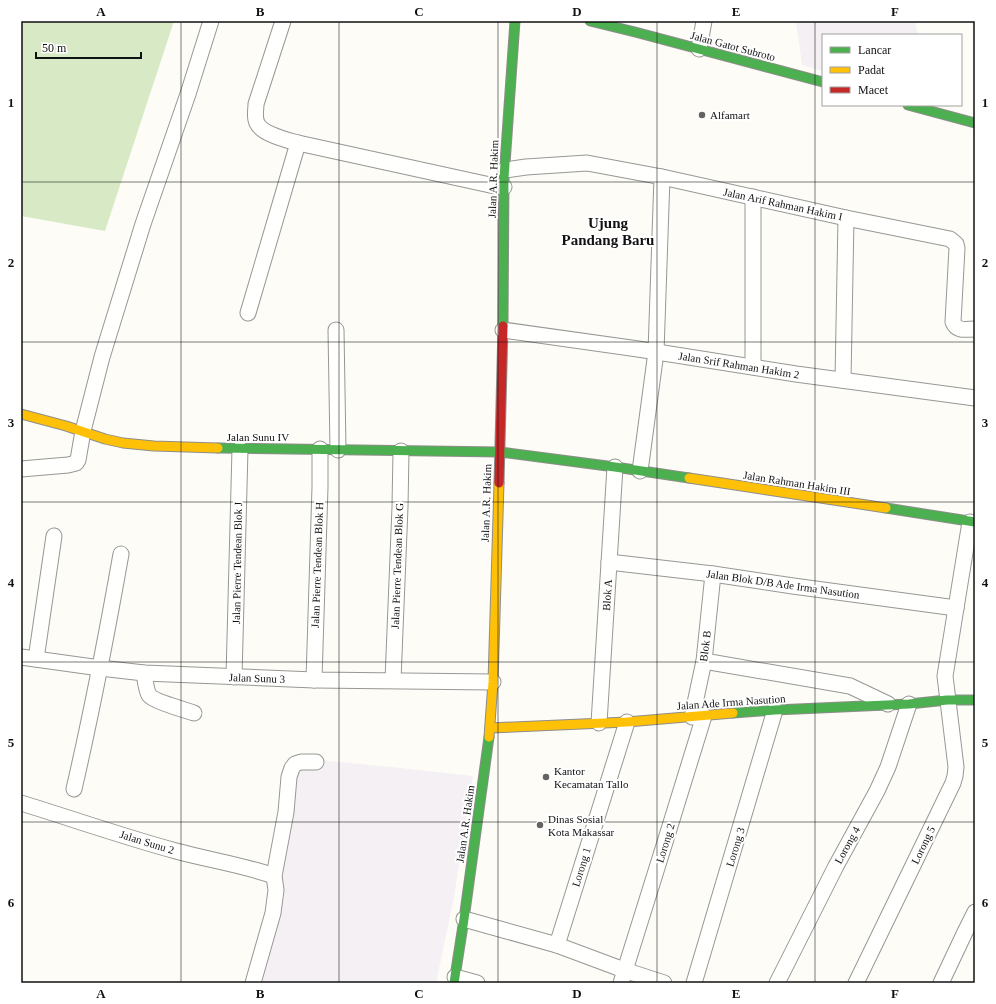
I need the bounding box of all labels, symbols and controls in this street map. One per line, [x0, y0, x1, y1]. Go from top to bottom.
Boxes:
text: A [96, 4, 106, 19]
text: B [256, 4, 265, 19]
text: C [414, 4, 424, 19]
text: D [572, 4, 582, 19]
text: E [732, 4, 740, 19]
text: F [891, 4, 899, 19]
street label: Jalan Gatot Subroto [689, 29, 777, 63]
scale bar [36, 34, 141, 60]
legend [822, 34, 962, 106]
text: 50 m [42, 41, 67, 55]
text: Lancar [858, 43, 891, 57]
text: Padat [858, 63, 885, 77]
text: Macet [858, 83, 889, 97]
text: 1 [8, 95, 14, 110]
text: 1 [982, 95, 988, 110]
place label: Alfamart [710, 109, 750, 121]
marker: Alfamart [697, 110, 707, 120]
street label: Jalan A.R. Hakim [486, 139, 500, 218]
street label: Jalan Arif Rahman Hakim I [722, 185, 844, 223]
district label: Ujung Pandang Baru [562, 215, 654, 248]
text: 2 [8, 255, 14, 270]
text: 2 [982, 255, 988, 270]
street label: Jalan Srif Rahman Hakim 2 [678, 350, 800, 380]
text: 3 [8, 415, 15, 430]
text: 3 [982, 415, 989, 430]
street label: Jalan Sunu IV [227, 431, 289, 443]
street label: Jalan A.R. Hakim [479, 463, 493, 542]
street label: Jalan Rahman Hakim III [743, 469, 852, 497]
street label: Jalan Pierre Tendean Blok J [230, 501, 244, 624]
street label: Jalan Pierre Tendean Blok H [309, 502, 325, 628]
street label: Jalan Pierre Tendean Blok G [389, 503, 405, 629]
street label: Jalan Blok D/B Ade Irma Nasution [706, 567, 861, 601]
text: 4 [8, 575, 15, 590]
text: 4 [982, 575, 989, 590]
street label: Blok A [600, 579, 614, 611]
street label: Blok B [697, 630, 713, 662]
street label: Jalan Sunu 3 [229, 671, 286, 685]
street label: Jalan Ade Irma Nasution [676, 692, 786, 712]
text: 5 [8, 735, 15, 750]
text: 5 [982, 735, 989, 750]
place label: Kantor Kecamatan Tallo [554, 765, 629, 790]
marker: Kantor Kecamatan Tallo [541, 772, 551, 782]
street label: Jalan A.R. Hakim [454, 784, 476, 864]
place label: Dinas Sosial Kota Makassar [548, 813, 615, 838]
marker: Dinas Sosial Kota Makassar [535, 820, 545, 830]
street label: Lorong 2 [653, 822, 677, 864]
street label: Lorong 4 [832, 824, 862, 866]
street label: Lorong 5 [909, 824, 938, 866]
street label: Lorong 3 [723, 825, 747, 868]
street label: Jalan Sunu 2 [118, 828, 176, 856]
street label: Lorong 1 [569, 846, 593, 888]
text: 6 [8, 895, 15, 910]
text: 6 [982, 895, 989, 910]
text: A [96, 986, 106, 1001]
text: B [256, 986, 265, 1001]
text: C [414, 986, 424, 1001]
text: D [572, 986, 582, 1001]
text: E [732, 986, 740, 1001]
text: F [891, 986, 899, 1001]

